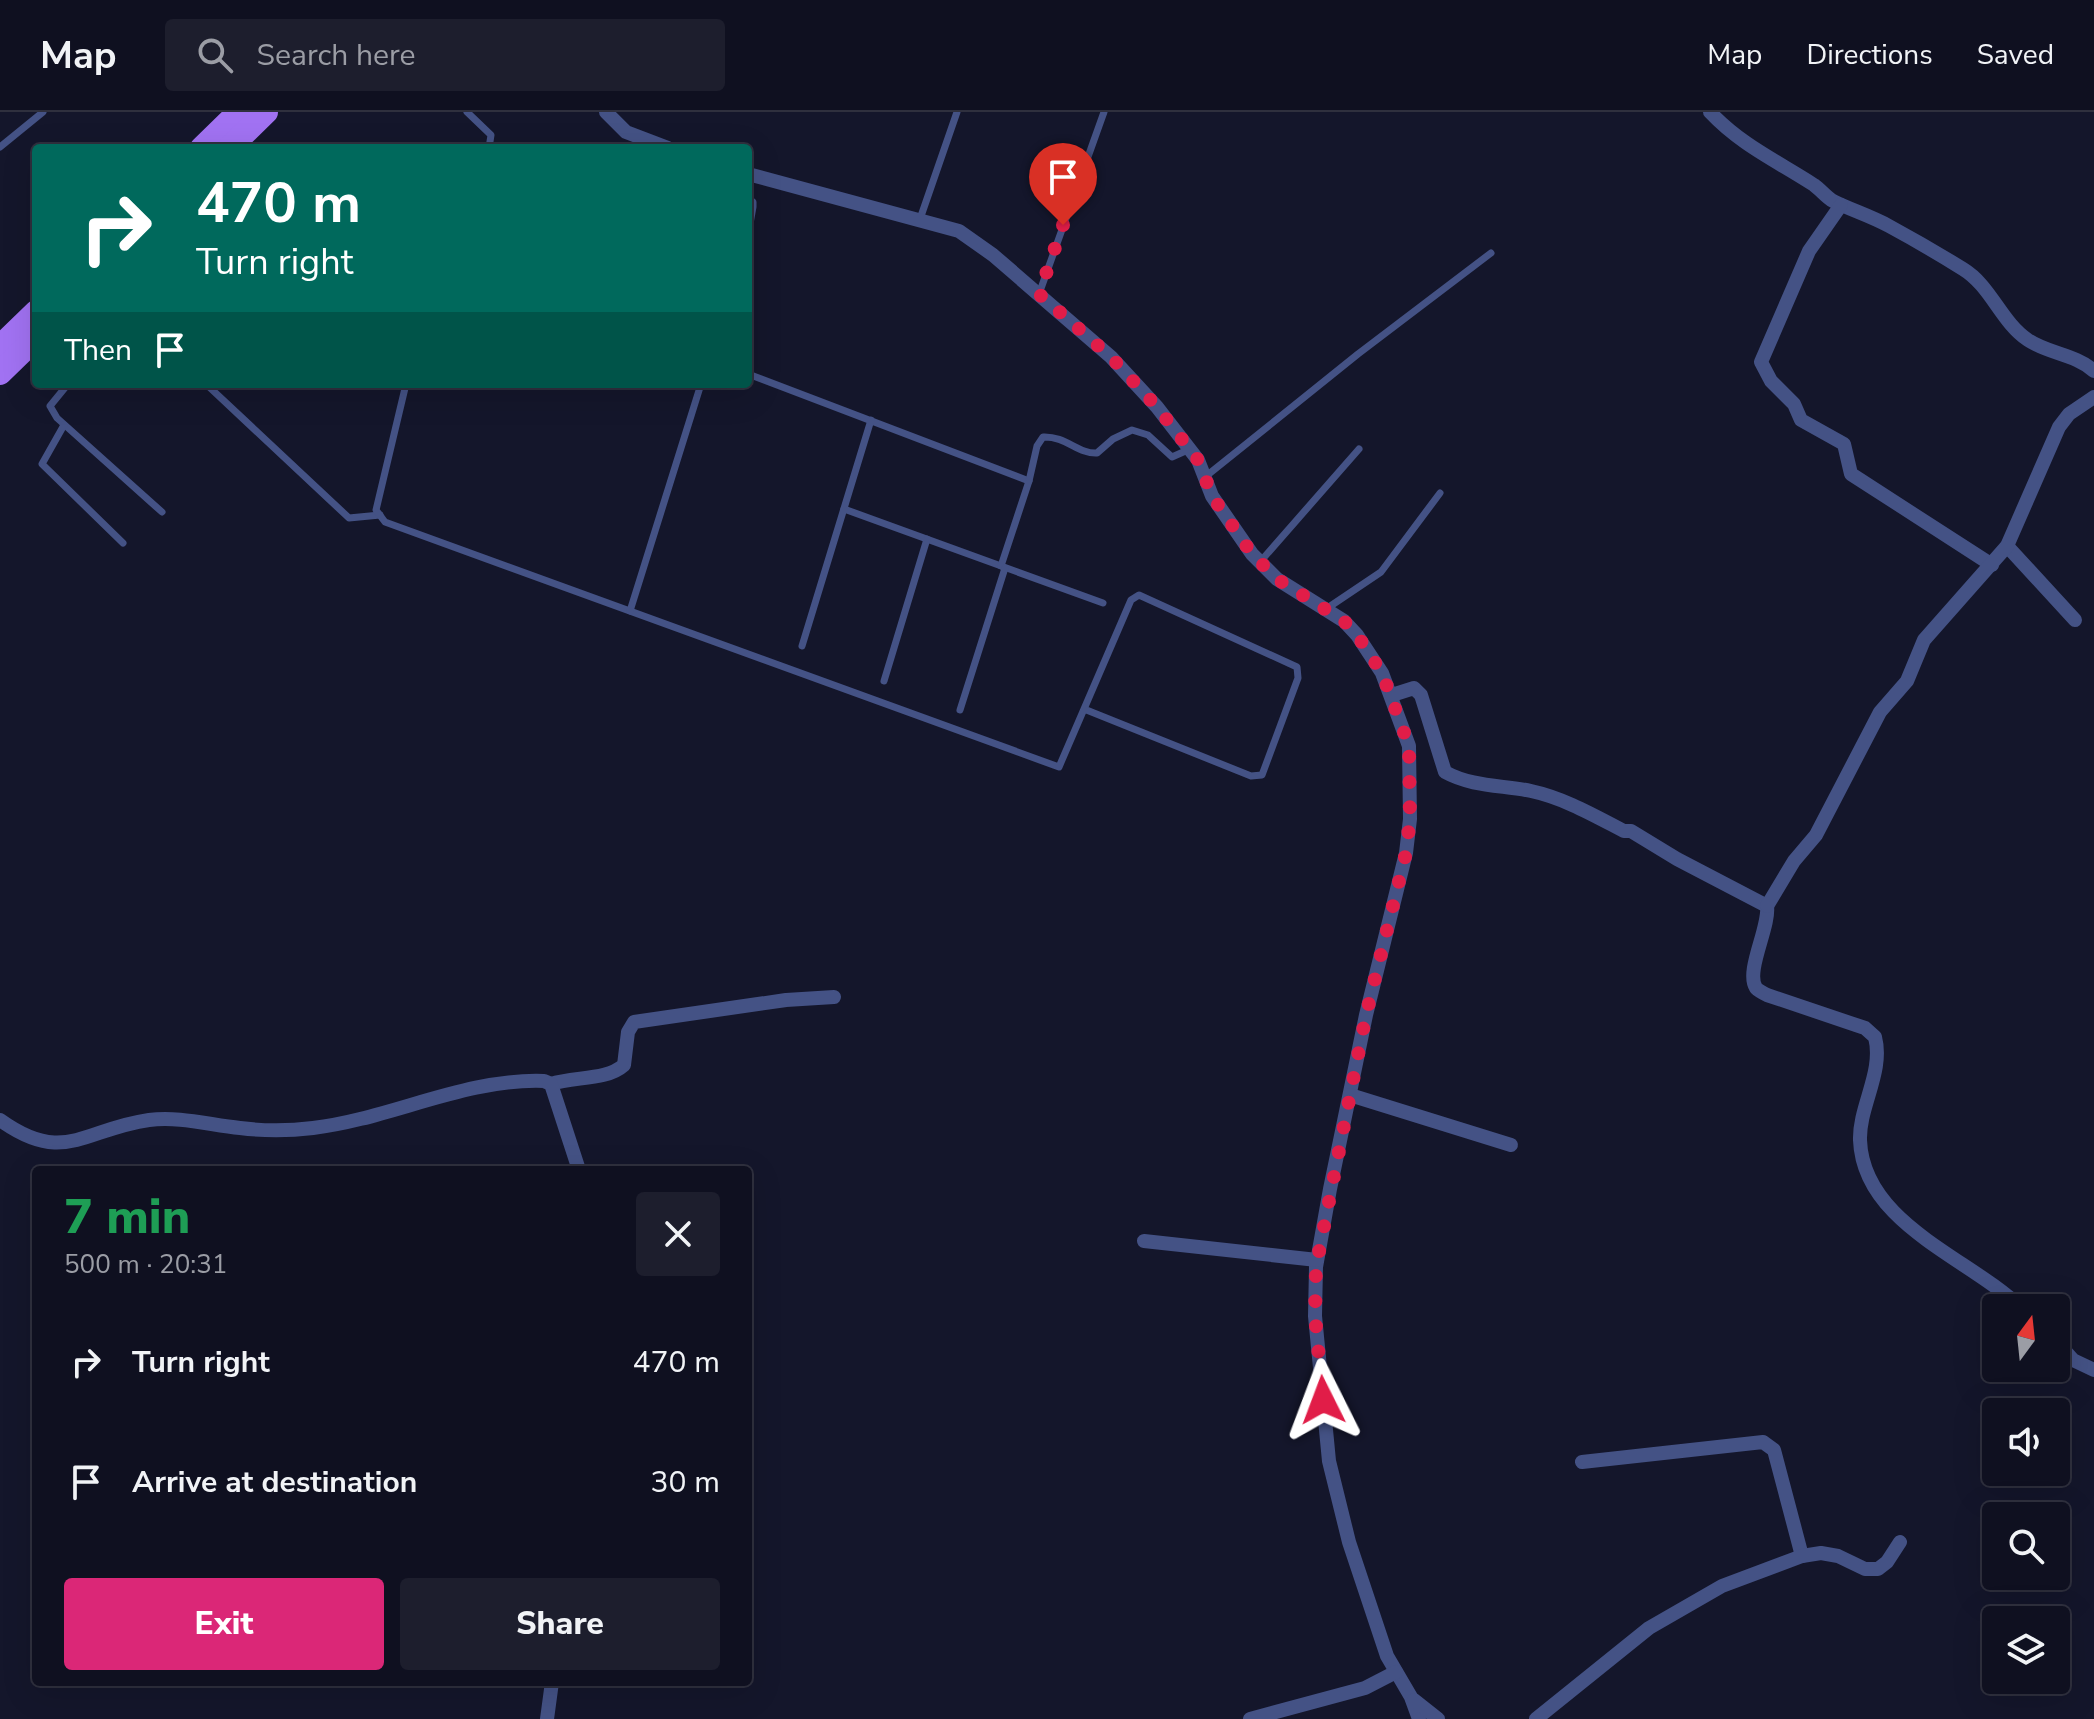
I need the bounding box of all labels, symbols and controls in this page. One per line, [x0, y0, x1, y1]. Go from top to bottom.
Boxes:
search box [165, 19, 725, 91]
text: Map [40, 30, 117, 81]
icon: search [193, 33, 237, 77]
text: Search here [257, 35, 416, 76]
text: Map [1707, 36, 1762, 74]
text: Directions [1806, 36, 1933, 74]
text: Saved [1977, 36, 2054, 74]
pin [1029, 143, 1097, 225]
icon: arrive [1041, 155, 1085, 199]
text: 470 m [196, 165, 361, 242]
icon: right [64, 176, 168, 280]
text: Turn right [196, 238, 353, 287]
icon: arrive [148, 328, 192, 372]
text: Then [64, 330, 132, 371]
text: 7 min [64, 1184, 190, 1250]
button: close [636, 1192, 720, 1276]
text: 500 m · 20:31 [64, 1247, 227, 1282]
north arrow [1982, 1294, 2070, 1382]
map controls [1982, 1294, 2070, 1694]
icon: right [64, 1340, 108, 1384]
text: Turn right [132, 1342, 270, 1383]
text: 470 m [633, 1342, 720, 1383]
position arrow [1281, 1358, 1365, 1442]
button: sound [1982, 1398, 2070, 1486]
icon: arrive [64, 1460, 108, 1504]
text: Arrive at destination [132, 1462, 417, 1503]
text: 30 m [651, 1462, 720, 1503]
button: search [1982, 1502, 2070, 1590]
button: Exit [64, 1578, 384, 1670]
button: Share [400, 1578, 720, 1670]
button: layers [1982, 1606, 2070, 1694]

